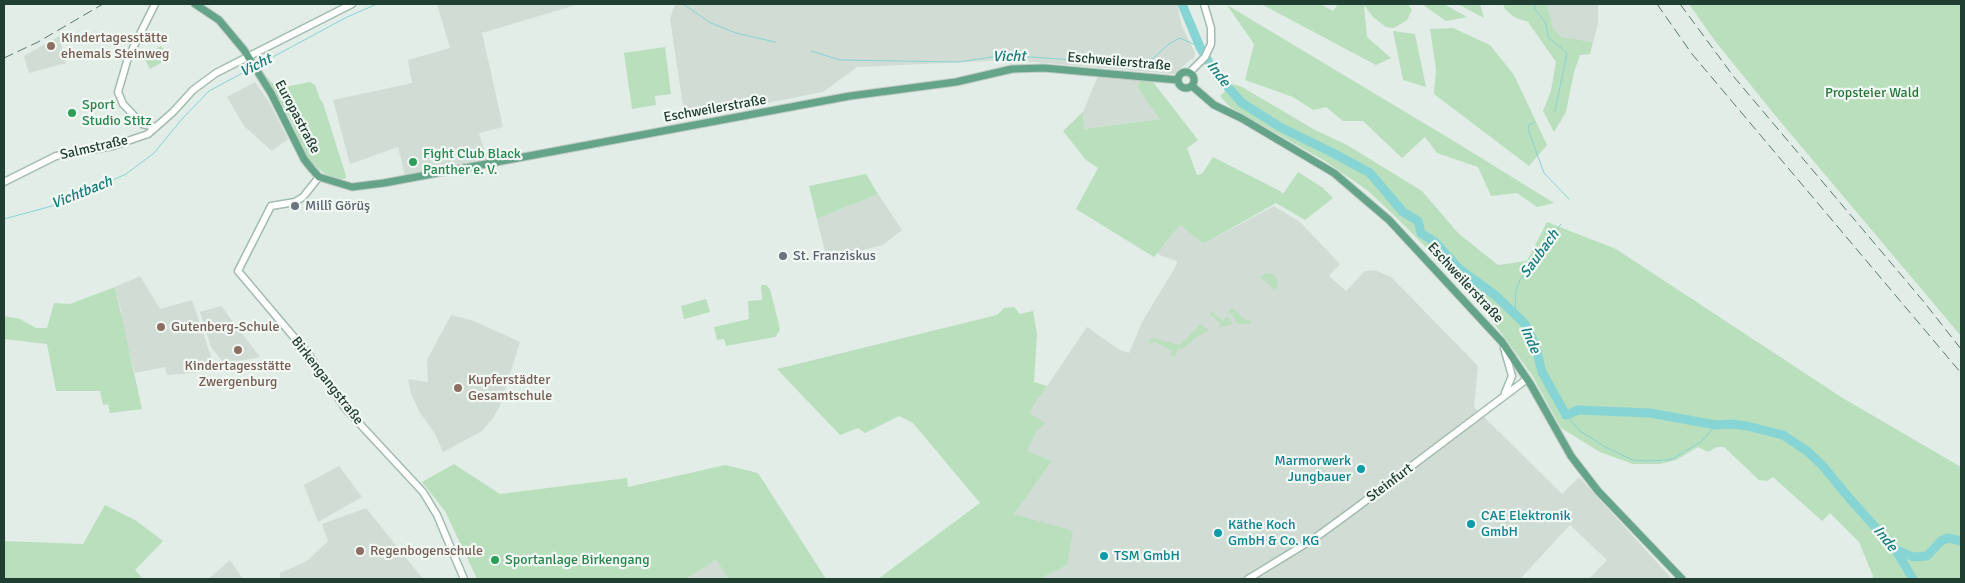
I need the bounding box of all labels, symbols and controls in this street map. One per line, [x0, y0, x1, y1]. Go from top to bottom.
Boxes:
place label: Kindertagesstätte ehemals Steinweg [61, 30, 169, 62]
marker: Kindertagesstätte ehemals Steinweg [45, 40, 57, 52]
water label: Vicht [992, 48, 1026, 66]
street label: Eschweilerstraße [1067, 49, 1171, 75]
water label: Vicht [237, 50, 275, 82]
water label: Inde [1202, 57, 1234, 91]
street label: Europastraße [271, 77, 323, 157]
park label: Propsteier Wald [1825, 85, 1919, 101]
street label: Eschweilerstraße [662, 92, 768, 126]
place label: Sport Studio Stitz [82, 97, 152, 130]
marker: Sport Studio Stitz [66, 107, 78, 119]
street label: Salmstraße [58, 132, 130, 164]
place label: Fight Club Black Panther e. V. [423, 146, 521, 178]
marker: Fight Club Black Panther e. V. [407, 156, 419, 168]
water label: Vichtbach [49, 173, 115, 213]
place label: Millî Görüş [305, 198, 370, 214]
marker: Millî Görüş [289, 200, 301, 212]
water label: Saubach [1517, 227, 1563, 281]
street label: Eschweilerstraße [1423, 239, 1507, 327]
place label: St. Franziskus [793, 248, 876, 264]
marker: St. Franziskus [777, 250, 789, 262]
place label: Gutenberg-Schule [171, 319, 279, 335]
marker: Gutenberg-Schule [155, 321, 167, 333]
water label: Inde [1516, 324, 1544, 356]
street label: Birkengangstraße [287, 334, 367, 428]
marker: Kindertagesstätte Zwergenburg [232, 344, 244, 356]
place label: Kindertagesstätte Zwergenburg [185, 358, 291, 391]
place label: Kupferstädter Gesamtschule [468, 372, 552, 404]
marker: Kupferstädter Gesamtschule [452, 382, 464, 394]
place label: Marmorwerk Jungbauer [1274, 453, 1351, 486]
street label: Steinfurt [1364, 460, 1416, 506]
marker: Marmorwerk Jungbauer [1355, 463, 1367, 475]
place label: CAE Elektronik GmbH [1481, 508, 1570, 540]
place label: Käthe Koch GmbH & Co. KG [1228, 517, 1319, 550]
marker: CAE Elektronik GmbH [1465, 518, 1477, 530]
water label: Inde [1869, 522, 1901, 556]
marker: Käthe Koch GmbH & Co. KG [1212, 527, 1224, 539]
place label: Regenbogenschule [370, 543, 483, 559]
marker: Regenbogenschule [354, 545, 366, 557]
place label: TSM GmbH [1114, 548, 1180, 564]
marker: TSM GmbH [1098, 550, 1110, 562]
place label: Sportanlage Birkengang [505, 552, 650, 568]
marker: Sportanlage Birkengang [489, 554, 501, 566]

